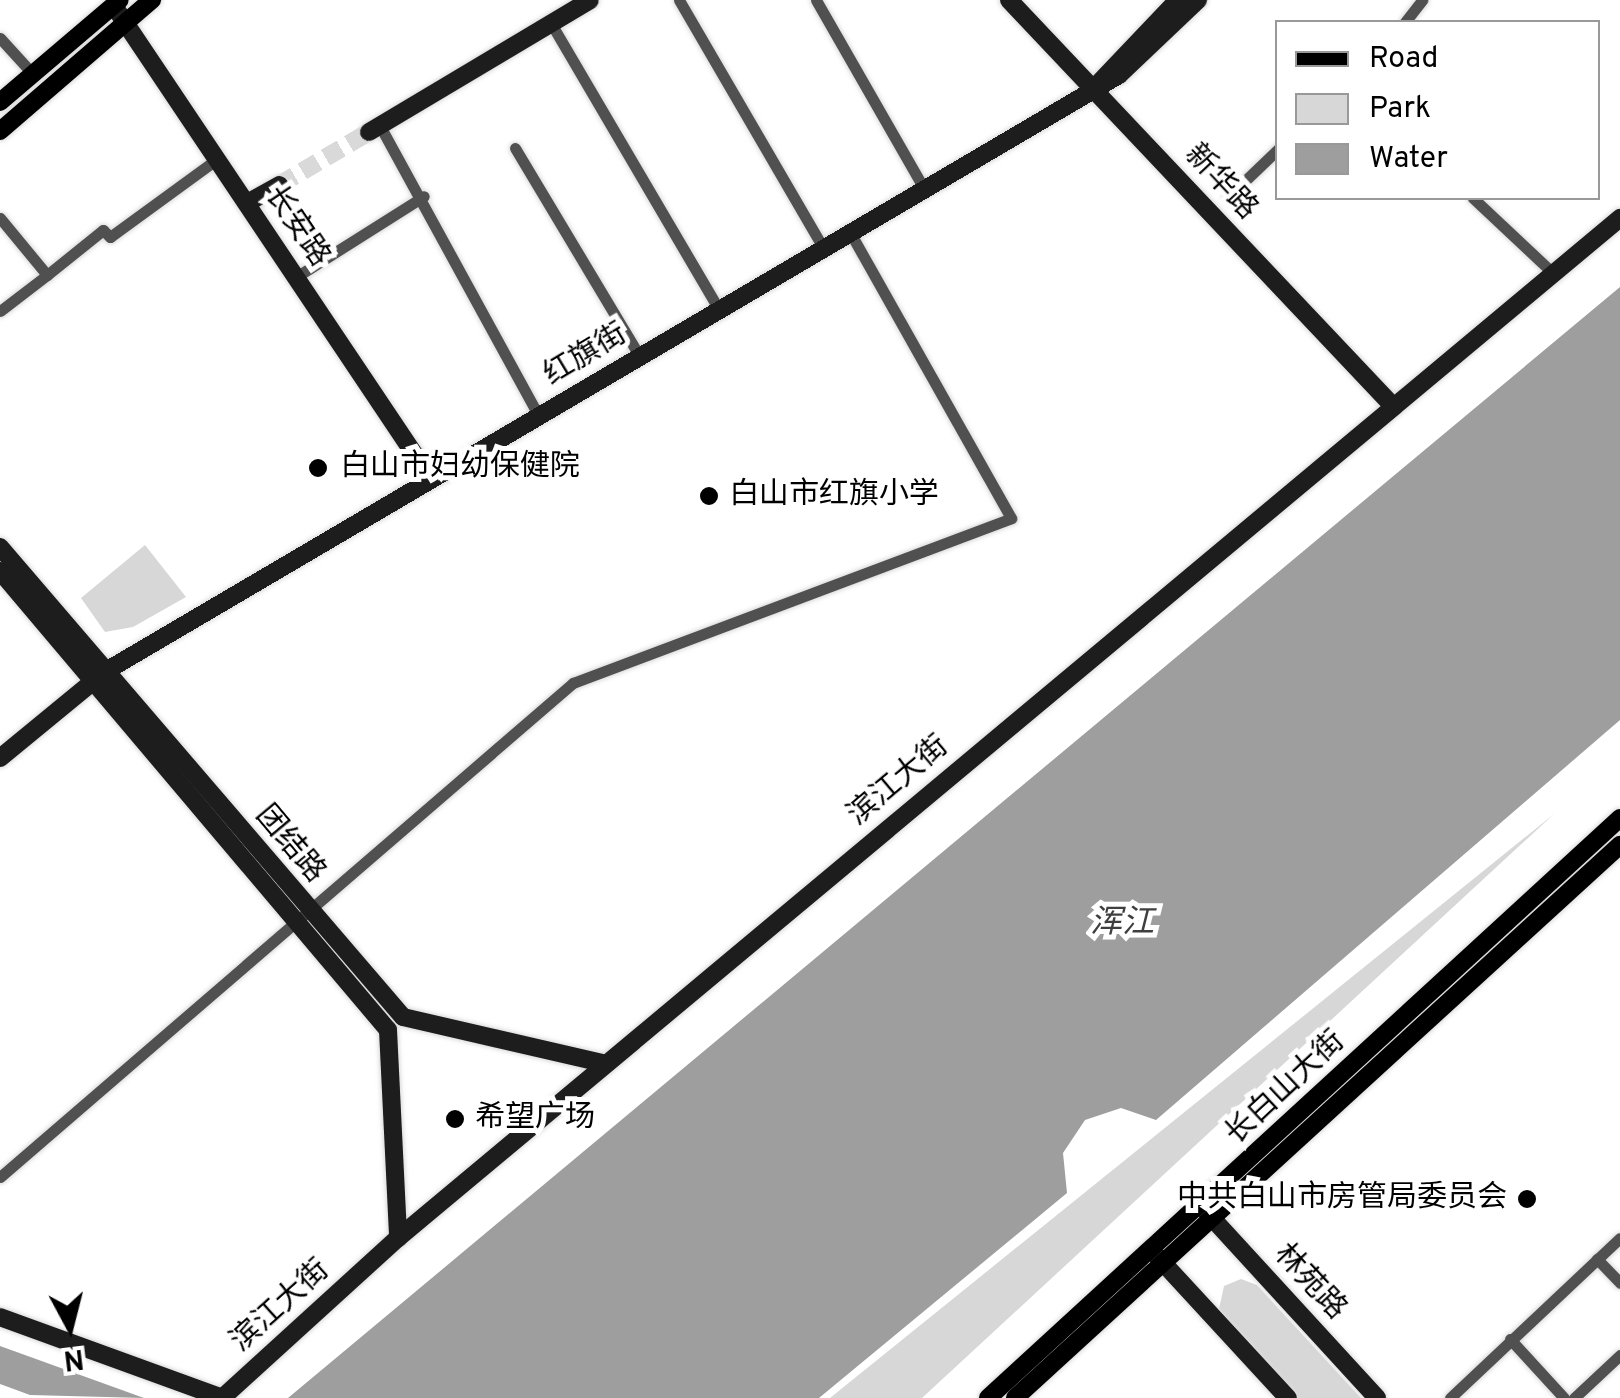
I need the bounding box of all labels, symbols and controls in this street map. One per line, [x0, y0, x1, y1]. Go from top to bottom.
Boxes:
legend [1275, 20, 1600, 200]
text: Road [1369, 41, 1438, 78]
text: Park [1369, 91, 1431, 128]
street label: 新华路 [1176, 138, 1264, 228]
text: Water [1369, 141, 1448, 178]
street label: 长安路 [256, 180, 336, 274]
street label: 红旗街 [538, 317, 634, 395]
place label: 白山市妇幼保健院 [340, 450, 580, 486]
marker: 白山市妇幼保健院 [305, 455, 331, 481]
place label: 白山市红旗小学 [729, 478, 939, 514]
marker: 白山市红旗小学 [698, 485, 720, 507]
street label: 滨江大街 [841, 730, 957, 834]
street label: 团结路 [246, 799, 332, 891]
water label: 浑江 [1090, 905, 1154, 943]
street label: 长白山大街 [1219, 1025, 1353, 1153]
place label: 希望广场 [475, 1101, 595, 1137]
marker: 希望广场 [444, 1108, 466, 1130]
place label: 中共白山市房管局委员会 [1177, 1181, 1507, 1217]
marker: 中共白山市房管局委员会 [1516, 1188, 1538, 1210]
street label: 林苑路 [1265, 1238, 1353, 1328]
street label: 滨江大街 [224, 1253, 338, 1361]
north arrow [20, 1278, 120, 1378]
text: N [61, 1339, 86, 1377]

